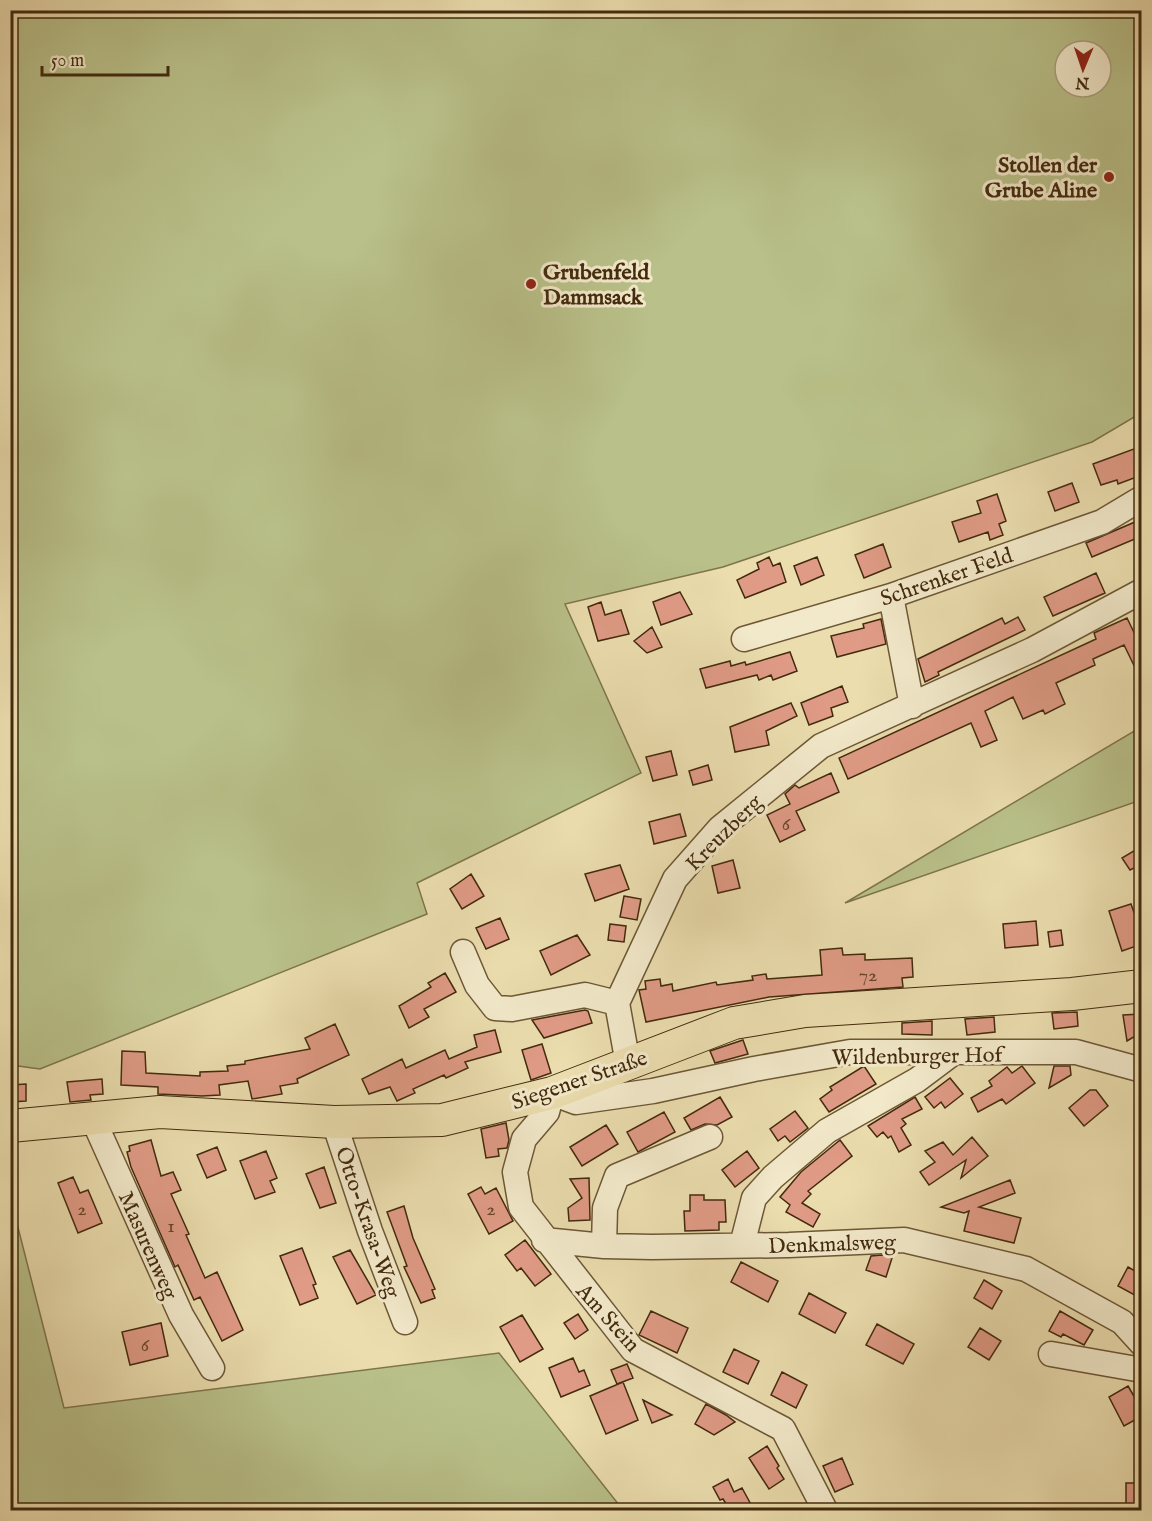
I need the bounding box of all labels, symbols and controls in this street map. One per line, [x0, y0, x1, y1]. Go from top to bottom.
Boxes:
scale bar [42, 39, 168, 77]
north arrow [1053, 39, 1113, 99]
text: 50 m [51, 50, 84, 73]
text: N [1075, 72, 1091, 92]
place label: Stollen der Grube Aline [985, 152, 1098, 205]
marker: Stollen der Grube Aline [1102, 170, 1116, 184]
place label: Grubenfeld Dammsack [543, 259, 650, 312]
marker: Grubenfeld Dammsack [524, 277, 538, 291]
street label: Schrenker Feld [877, 542, 1017, 614]
street label: Kreuzberg [680, 788, 770, 878]
house number: 6 [782, 812, 791, 837]
house number: 72 [859, 963, 877, 988]
street label: Wildenburger Hof [831, 1041, 1007, 1072]
street label: Siegener Straße [508, 1045, 651, 1117]
street label: Otto-Krasa-Weg [328, 1143, 406, 1303]
street label: Masurenweg [111, 1187, 184, 1305]
house number: 2 [77, 1197, 87, 1222]
house number: 2 [486, 1197, 496, 1222]
house number: 1 [167, 1214, 175, 1239]
street label: Denkmalsweg [768, 1229, 898, 1261]
street label: Am Stein [569, 1277, 646, 1359]
house number: 6 [141, 1333, 150, 1358]

